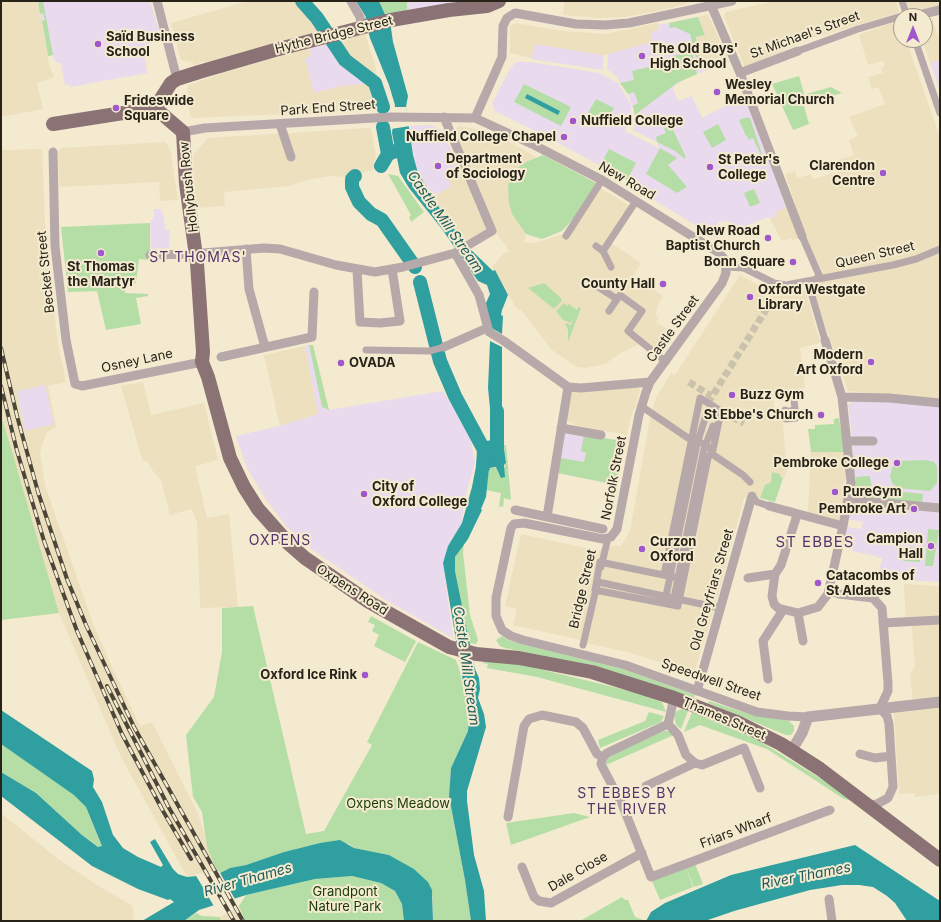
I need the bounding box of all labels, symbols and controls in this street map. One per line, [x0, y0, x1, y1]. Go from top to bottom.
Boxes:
street label: St Michael's Street [748, 8, 862, 62]
north arrow [893, 8, 933, 48]
text: N [909, 10, 917, 24]
street label: Hythe Bridge Street [273, 13, 395, 57]
place label: Saïd Business School [106, 29, 195, 60]
marker: Saïd Business School [93, 39, 103, 49]
place label: The Old Boys' High School [650, 41, 738, 72]
marker: The Old Boys' High School [637, 51, 647, 61]
place label: Wesley Memorial Church [725, 77, 834, 108]
marker: Wesley Memorial Church [712, 87, 722, 97]
place label: Frideswide Square [124, 93, 194, 124]
street label: Park End Street [280, 97, 376, 119]
marker: Frideswide Square [111, 103, 121, 113]
place label: Nuffield College [581, 113, 683, 129]
marker: Nuffield College [568, 116, 578, 126]
place label: Nuffield College Chapel [406, 129, 556, 145]
marker: Nuffield College Chapel [559, 132, 569, 142]
street label: Hollybush Row [176, 141, 202, 233]
place label: Department of Sociology [446, 151, 525, 182]
place label: St Peter's College [718, 152, 780, 183]
place label: Clarendon Centre [809, 158, 875, 189]
street label: New Road [596, 159, 658, 203]
marker: Department of Sociology [433, 161, 443, 171]
marker: St Peter's College [705, 162, 715, 172]
water label: Castle Mill Stream [404, 168, 486, 276]
marker: Clarendon Centre [878, 168, 888, 178]
place label: New Road Baptist Church [666, 223, 760, 254]
street label: Becket Street [34, 230, 58, 314]
marker: New Road Baptist Church [763, 233, 773, 243]
street label: Queen Street [834, 238, 916, 272]
marker: St Thomas the Martyr [96, 248, 106, 258]
district label: ST THOMAS' [149, 250, 247, 266]
place label: Bonn Square [704, 254, 785, 270]
marker: Bonn Square [788, 257, 798, 267]
place label: St Thomas the Martyr [67, 259, 135, 290]
place label: County Hall [581, 276, 655, 292]
marker: County Hall [658, 279, 668, 289]
place label: Oxford Westgate Library [758, 282, 865, 313]
street label: Castle Street [643, 292, 703, 366]
marker: Oxford Westgate Library [745, 292, 755, 302]
street label: Osney Lane [100, 346, 174, 376]
place label: Modern Art Oxford [796, 347, 863, 378]
place label: OVADA [349, 355, 395, 371]
marker: Modern Art Oxford [866, 357, 876, 367]
marker: OVADA [336, 358, 346, 368]
place label: Buzz Gym [740, 387, 804, 403]
marker: Buzz Gym [727, 390, 737, 400]
place label: St Ebbe's Church [704, 407, 813, 423]
marker: St Ebbe's Church [816, 410, 826, 420]
street label: Norfolk Street [598, 435, 630, 521]
place label: Pembroke College [774, 455, 889, 471]
marker: Pembroke College [892, 458, 902, 468]
place label: City of Oxford College [372, 479, 467, 510]
place label: PureGym [843, 484, 902, 500]
marker: PureGym [830, 487, 840, 497]
marker: City of Oxford College [359, 489, 369, 499]
place label: Pembroke Art [819, 501, 906, 517]
marker: Pembroke Art [909, 504, 919, 514]
street label: Old Greyfriars Street [687, 527, 737, 653]
place label: Campion Hall [866, 531, 923, 562]
district label: OXPENS [249, 533, 311, 549]
district label: ST EBBES [776, 533, 854, 551]
place label: Curzon Oxford [650, 534, 696, 565]
marker: Campion Hall [926, 541, 936, 551]
marker: Curzon Oxford [637, 544, 647, 554]
street label: Bridge Street [566, 548, 600, 630]
street label: Oxpens Road [313, 561, 391, 619]
place label: Catacombs of St Aldates [826, 568, 915, 599]
marker: Catacombs of St Aldates [813, 578, 823, 588]
water label: Castle Mill Stream [449, 605, 483, 727]
street label: Speedwell Street [659, 656, 763, 704]
place label: Oxford Ice Rink [260, 667, 357, 683]
marker: Oxford Ice Rink [360, 670, 370, 680]
street label: Thames Street [680, 694, 768, 744]
district label: ST EBBES BY THE RIVER [577, 786, 677, 818]
park label: Oxpens Meadow [346, 796, 450, 812]
street label: Friars Wharf [698, 810, 774, 852]
street label: Dale Close [546, 849, 610, 895]
water label: River Thames [202, 859, 294, 901]
water label: River Thames [760, 859, 852, 893]
park label: Grandpont Nature Park [309, 884, 381, 915]

